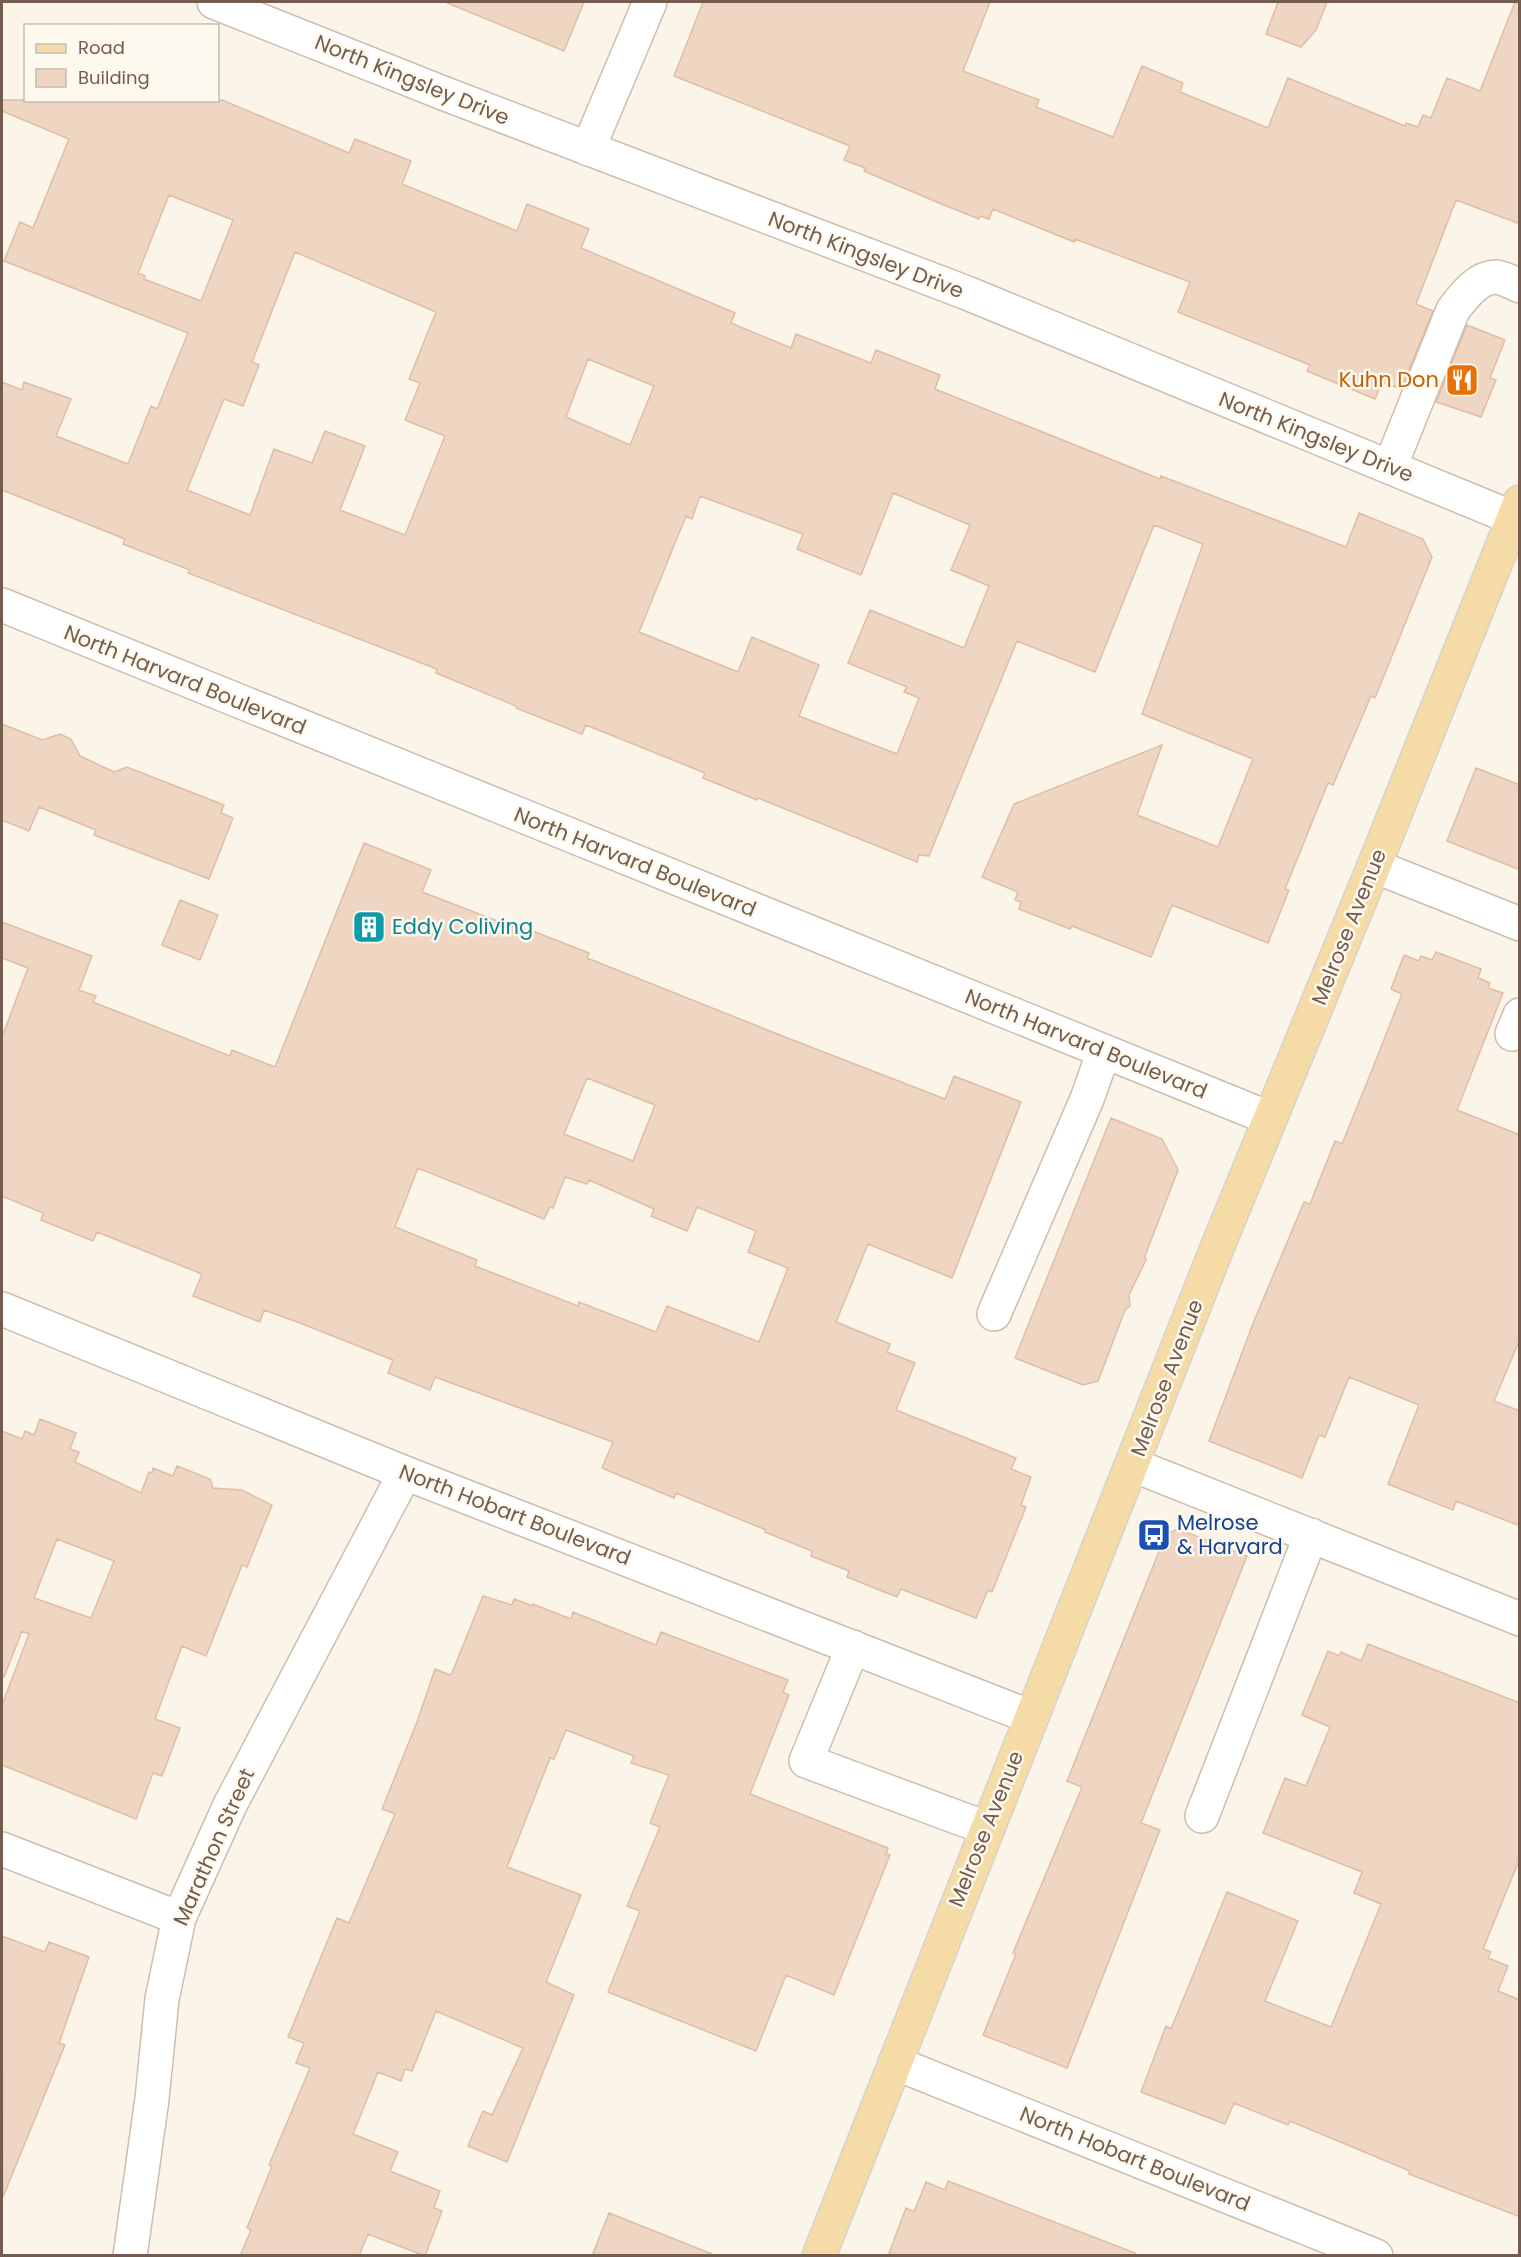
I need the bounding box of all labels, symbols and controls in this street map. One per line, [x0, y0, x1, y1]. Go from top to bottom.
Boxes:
legend [24, 24, 219, 102]
street label: North Kingsley Drive [311, 27, 514, 132]
text: Road [78, 35, 125, 60]
text: Building [78, 65, 150, 90]
street label: North Kingsley Drive [764, 204, 968, 305]
restaurant icon: Kuhn Don [1444, 362, 1480, 398]
place label: Kuhn Don [1339, 365, 1439, 394]
street label: North Kingsley Drive [1215, 384, 1418, 489]
street label: North Harvard Boulevard [60, 618, 311, 741]
street label: North Harvard Boulevard [510, 800, 761, 923]
street label: Melrose Avenue [1304, 844, 1393, 1009]
building icon: Eddy Coliving [351, 909, 387, 945]
place label: Eddy Coliving [392, 912, 533, 941]
street label: North Harvard Boulevard [961, 982, 1212, 1105]
street label: Melrose Avenue [1123, 1295, 1210, 1460]
street label: North Hobart Boulevard [395, 1457, 635, 1572]
place label: Melrose & Harvard [1177, 1508, 1283, 1561]
bus stop icon: Melrose & Harvard [1136, 1517, 1172, 1553]
street label: Melrose Avenue [941, 1746, 1030, 1911]
street label: Marathon Street [166, 1764, 261, 1930]
street label: North Hobart Boulevard [1016, 2099, 1255, 2218]

